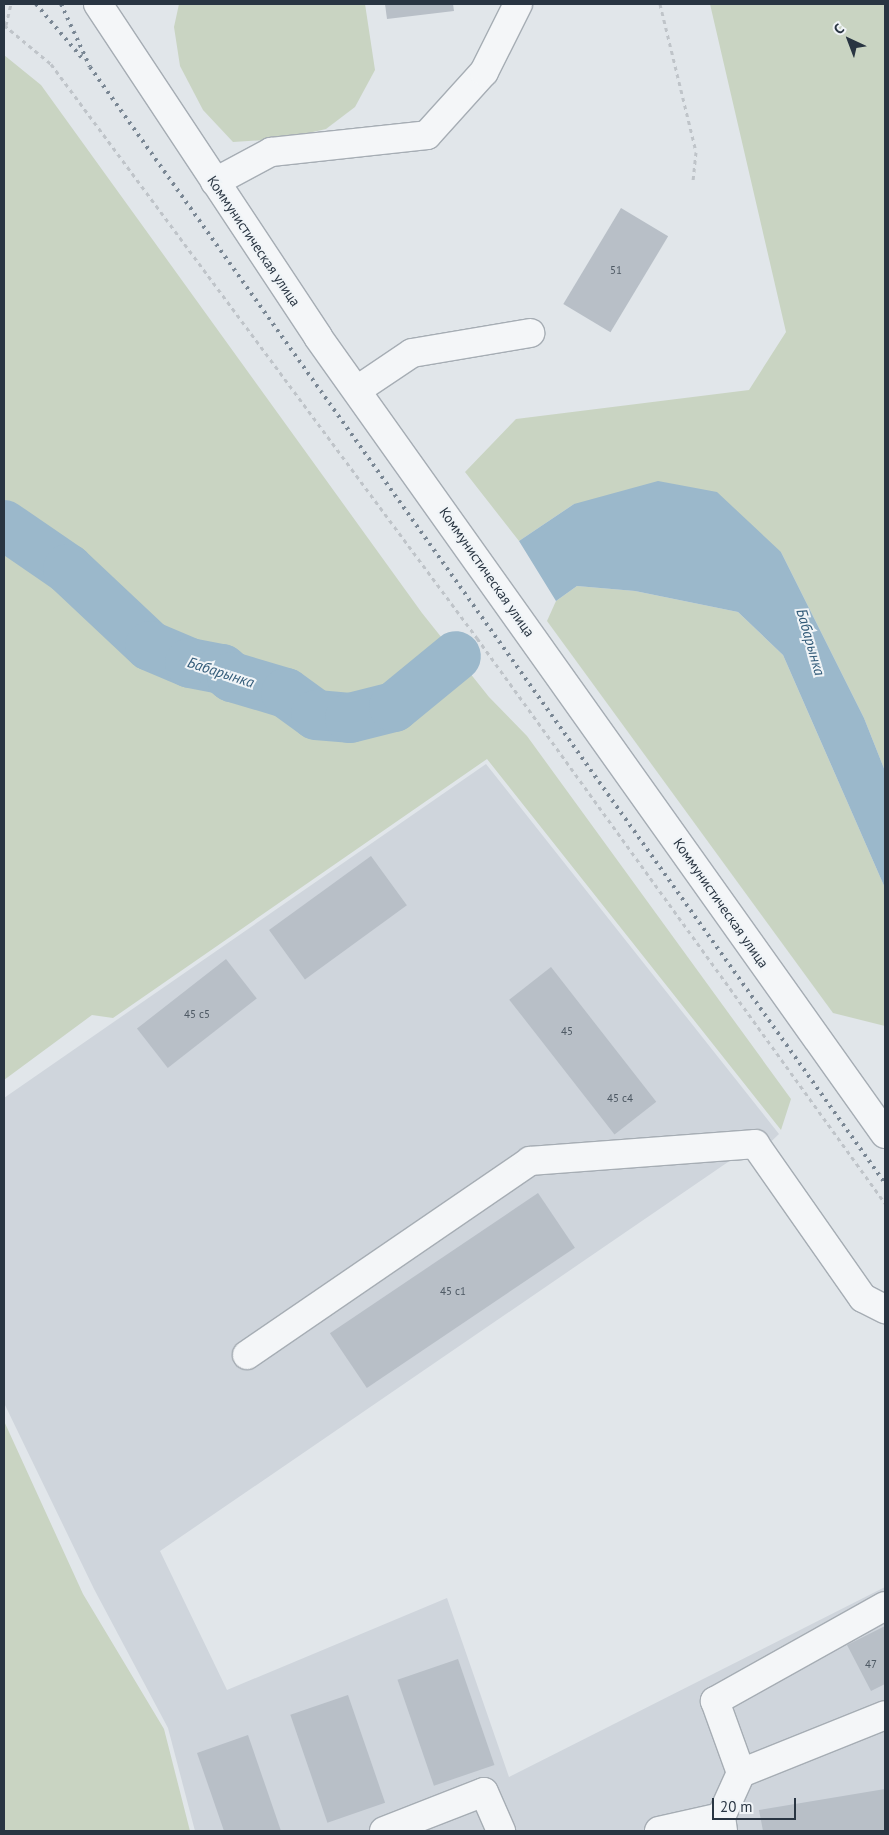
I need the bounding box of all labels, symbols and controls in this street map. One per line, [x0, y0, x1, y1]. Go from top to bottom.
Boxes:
north arrow [824, 15, 874, 65]
text: С [830, 20, 848, 38]
street label: Коммунистическая улица [204, 172, 304, 310]
house number: 51 [610, 263, 622, 277]
street label: Коммунистическая улица [436, 504, 538, 640]
water label: Бабарынка [793, 606, 829, 678]
water label: Бабарынка [185, 653, 257, 691]
street label: Коммунистическая улица [670, 835, 772, 971]
house number: 45 с5 [184, 1007, 210, 1021]
house number: 45 [561, 1024, 573, 1038]
house number: 45 с4 [607, 1091, 633, 1105]
house number: 45 с1 [440, 1284, 466, 1298]
house number: 47 [865, 1657, 877, 1671]
scale bar [714, 1788, 798, 1820]
text: 20 m [720, 1797, 753, 1816]

